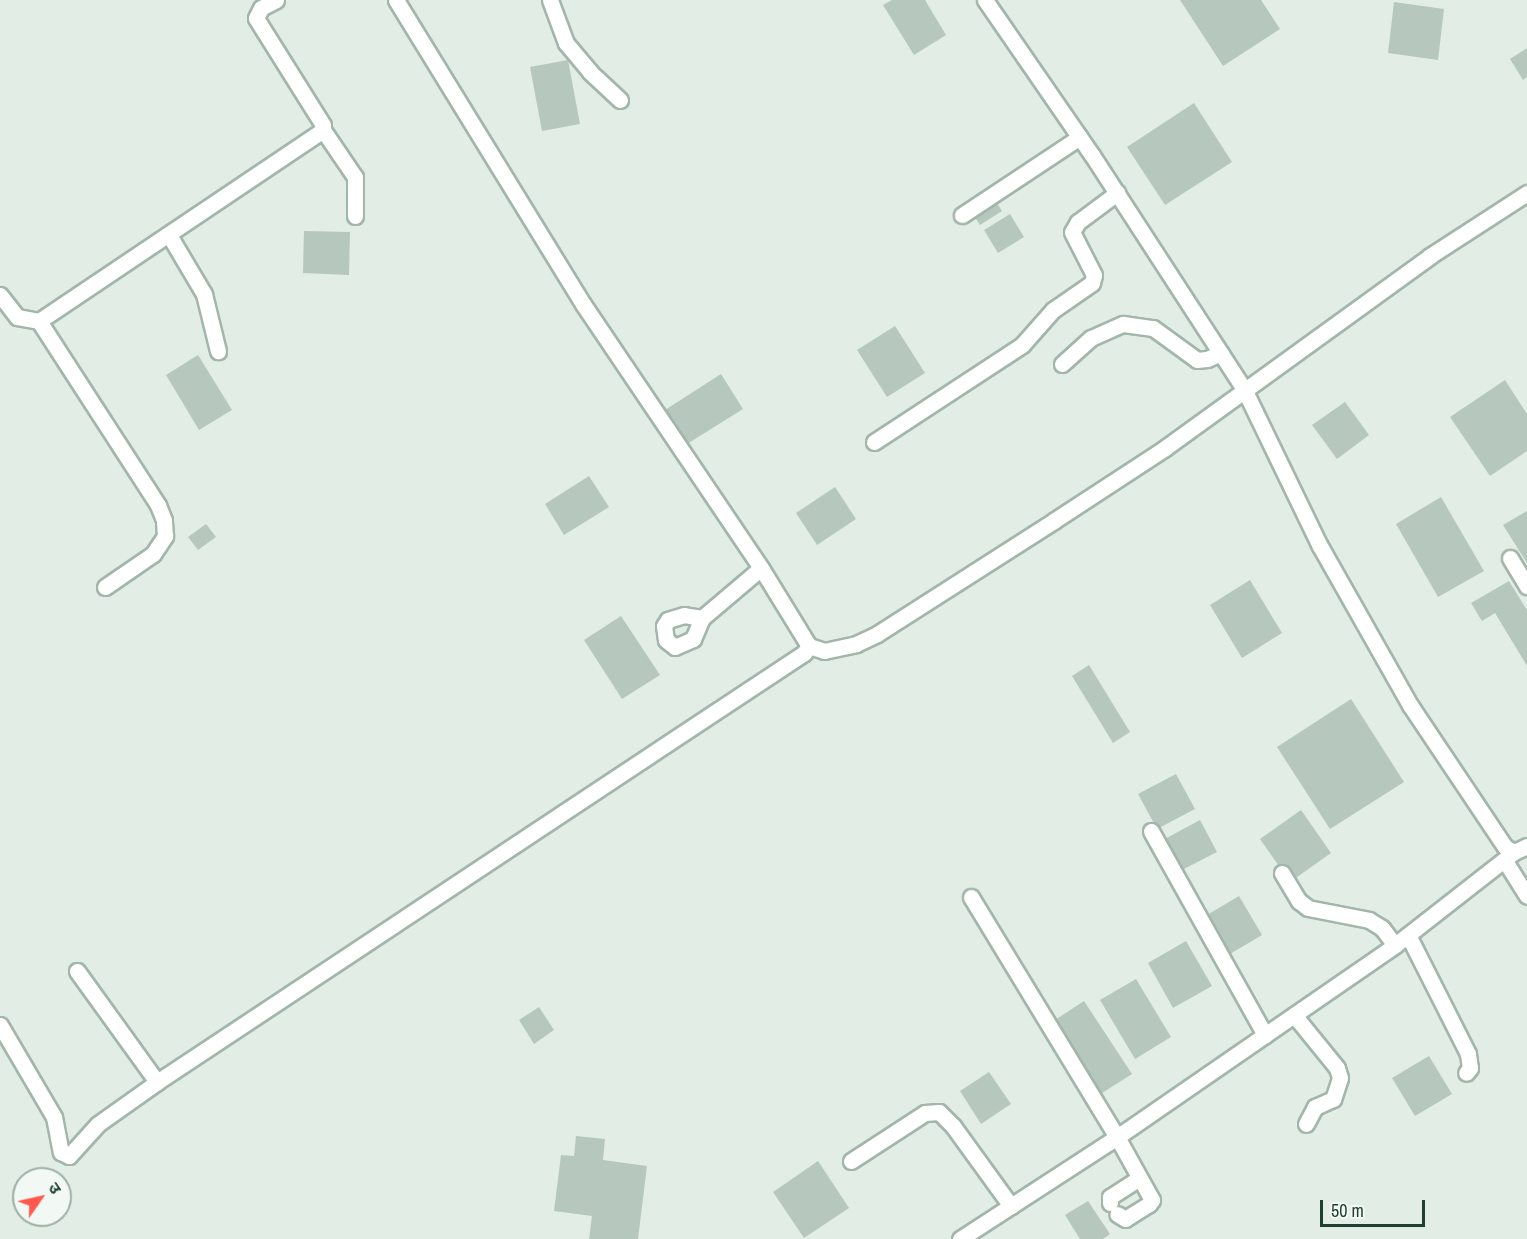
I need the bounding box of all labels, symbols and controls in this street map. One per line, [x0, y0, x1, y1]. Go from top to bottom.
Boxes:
north arrow [12, 1167, 72, 1227]
text: उ [44, 1178, 67, 1198]
scale bar [1323, 1188, 1428, 1226]
text: 50 m [1331, 1198, 1364, 1223]

